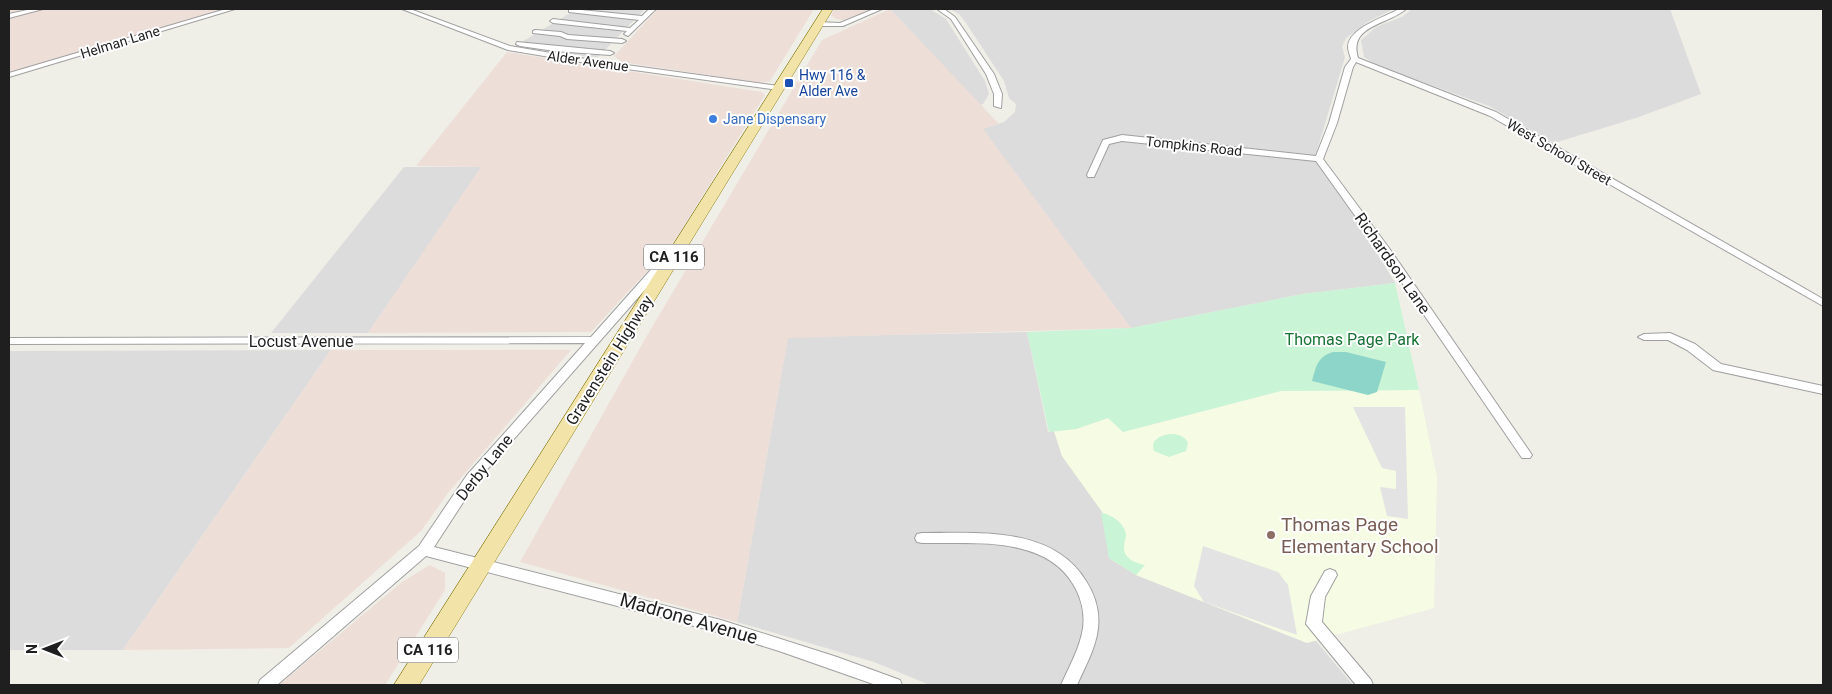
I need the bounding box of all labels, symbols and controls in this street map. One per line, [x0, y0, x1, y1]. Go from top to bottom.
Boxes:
street label: Helman Lane [78, 22, 162, 62]
street label: Alder Avenue [546, 47, 630, 75]
place label: Hwy 116 & Alder Ave [799, 67, 866, 99]
marker: Hwy 116 & Alder Ave [783, 77, 795, 89]
place label: Jane Dispensary [723, 111, 827, 127]
marker: Jane Dispensary [707, 113, 719, 125]
street label: West School Street [1504, 116, 1614, 189]
street label: Tompkins Road [1145, 133, 1243, 159]
street label: Richardson Lane [1351, 209, 1434, 317]
road number: CA 116 [644, 244, 704, 270]
street label: Gravenstein Highway [562, 291, 657, 429]
park label: Thomas Page Park [1285, 330, 1420, 349]
street label: Locust Avenue [249, 332, 353, 351]
street label: Derby Lane [452, 430, 517, 504]
place label: Thomas Page Elementary School [1281, 513, 1439, 558]
marker: Thomas Page Elementary School [1265, 529, 1277, 541]
street label: Madrone Avenue [617, 588, 760, 649]
north arrow [20, 624, 70, 674]
road number: CA 116 [398, 638, 458, 662]
text: N [24, 644, 40, 654]

